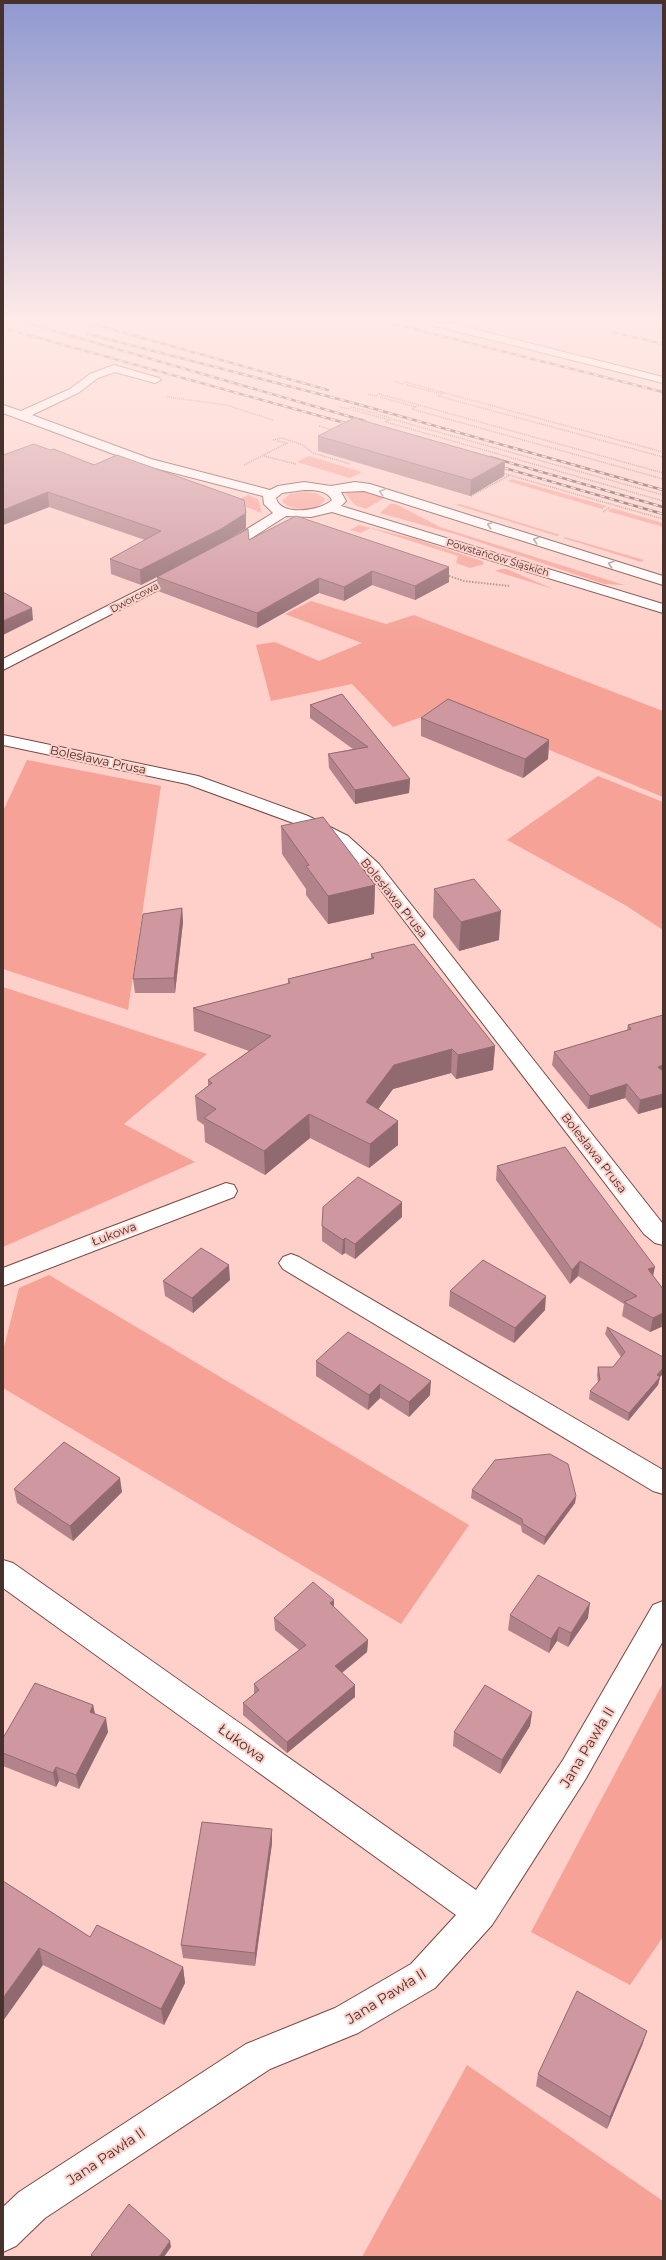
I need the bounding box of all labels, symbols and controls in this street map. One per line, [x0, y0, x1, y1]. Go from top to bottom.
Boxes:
one-way arrow [379, 488, 386, 497]
one-way arrow [486, 521, 493, 530]
street label: Powstańców Śląskich [445, 536, 551, 579]
one-way arrow [533, 537, 540, 545]
one-way arrow [607, 560, 614, 569]
street label: Dworcowa [108, 579, 161, 616]
street label: Bolesława Prusa [49, 742, 148, 777]
street label: Bolesława Prusa [358, 855, 431, 940]
street label: Bolesława Prusa [558, 1109, 630, 1196]
street label: Łukowa [89, 1218, 138, 1249]
street label: Jana Pawła II [555, 1703, 618, 1792]
street label: Łukowa [215, 1720, 269, 1766]
street label: Jana Pawła II [342, 1964, 429, 2028]
street label: Jana Pawła II [62, 2123, 149, 2189]

